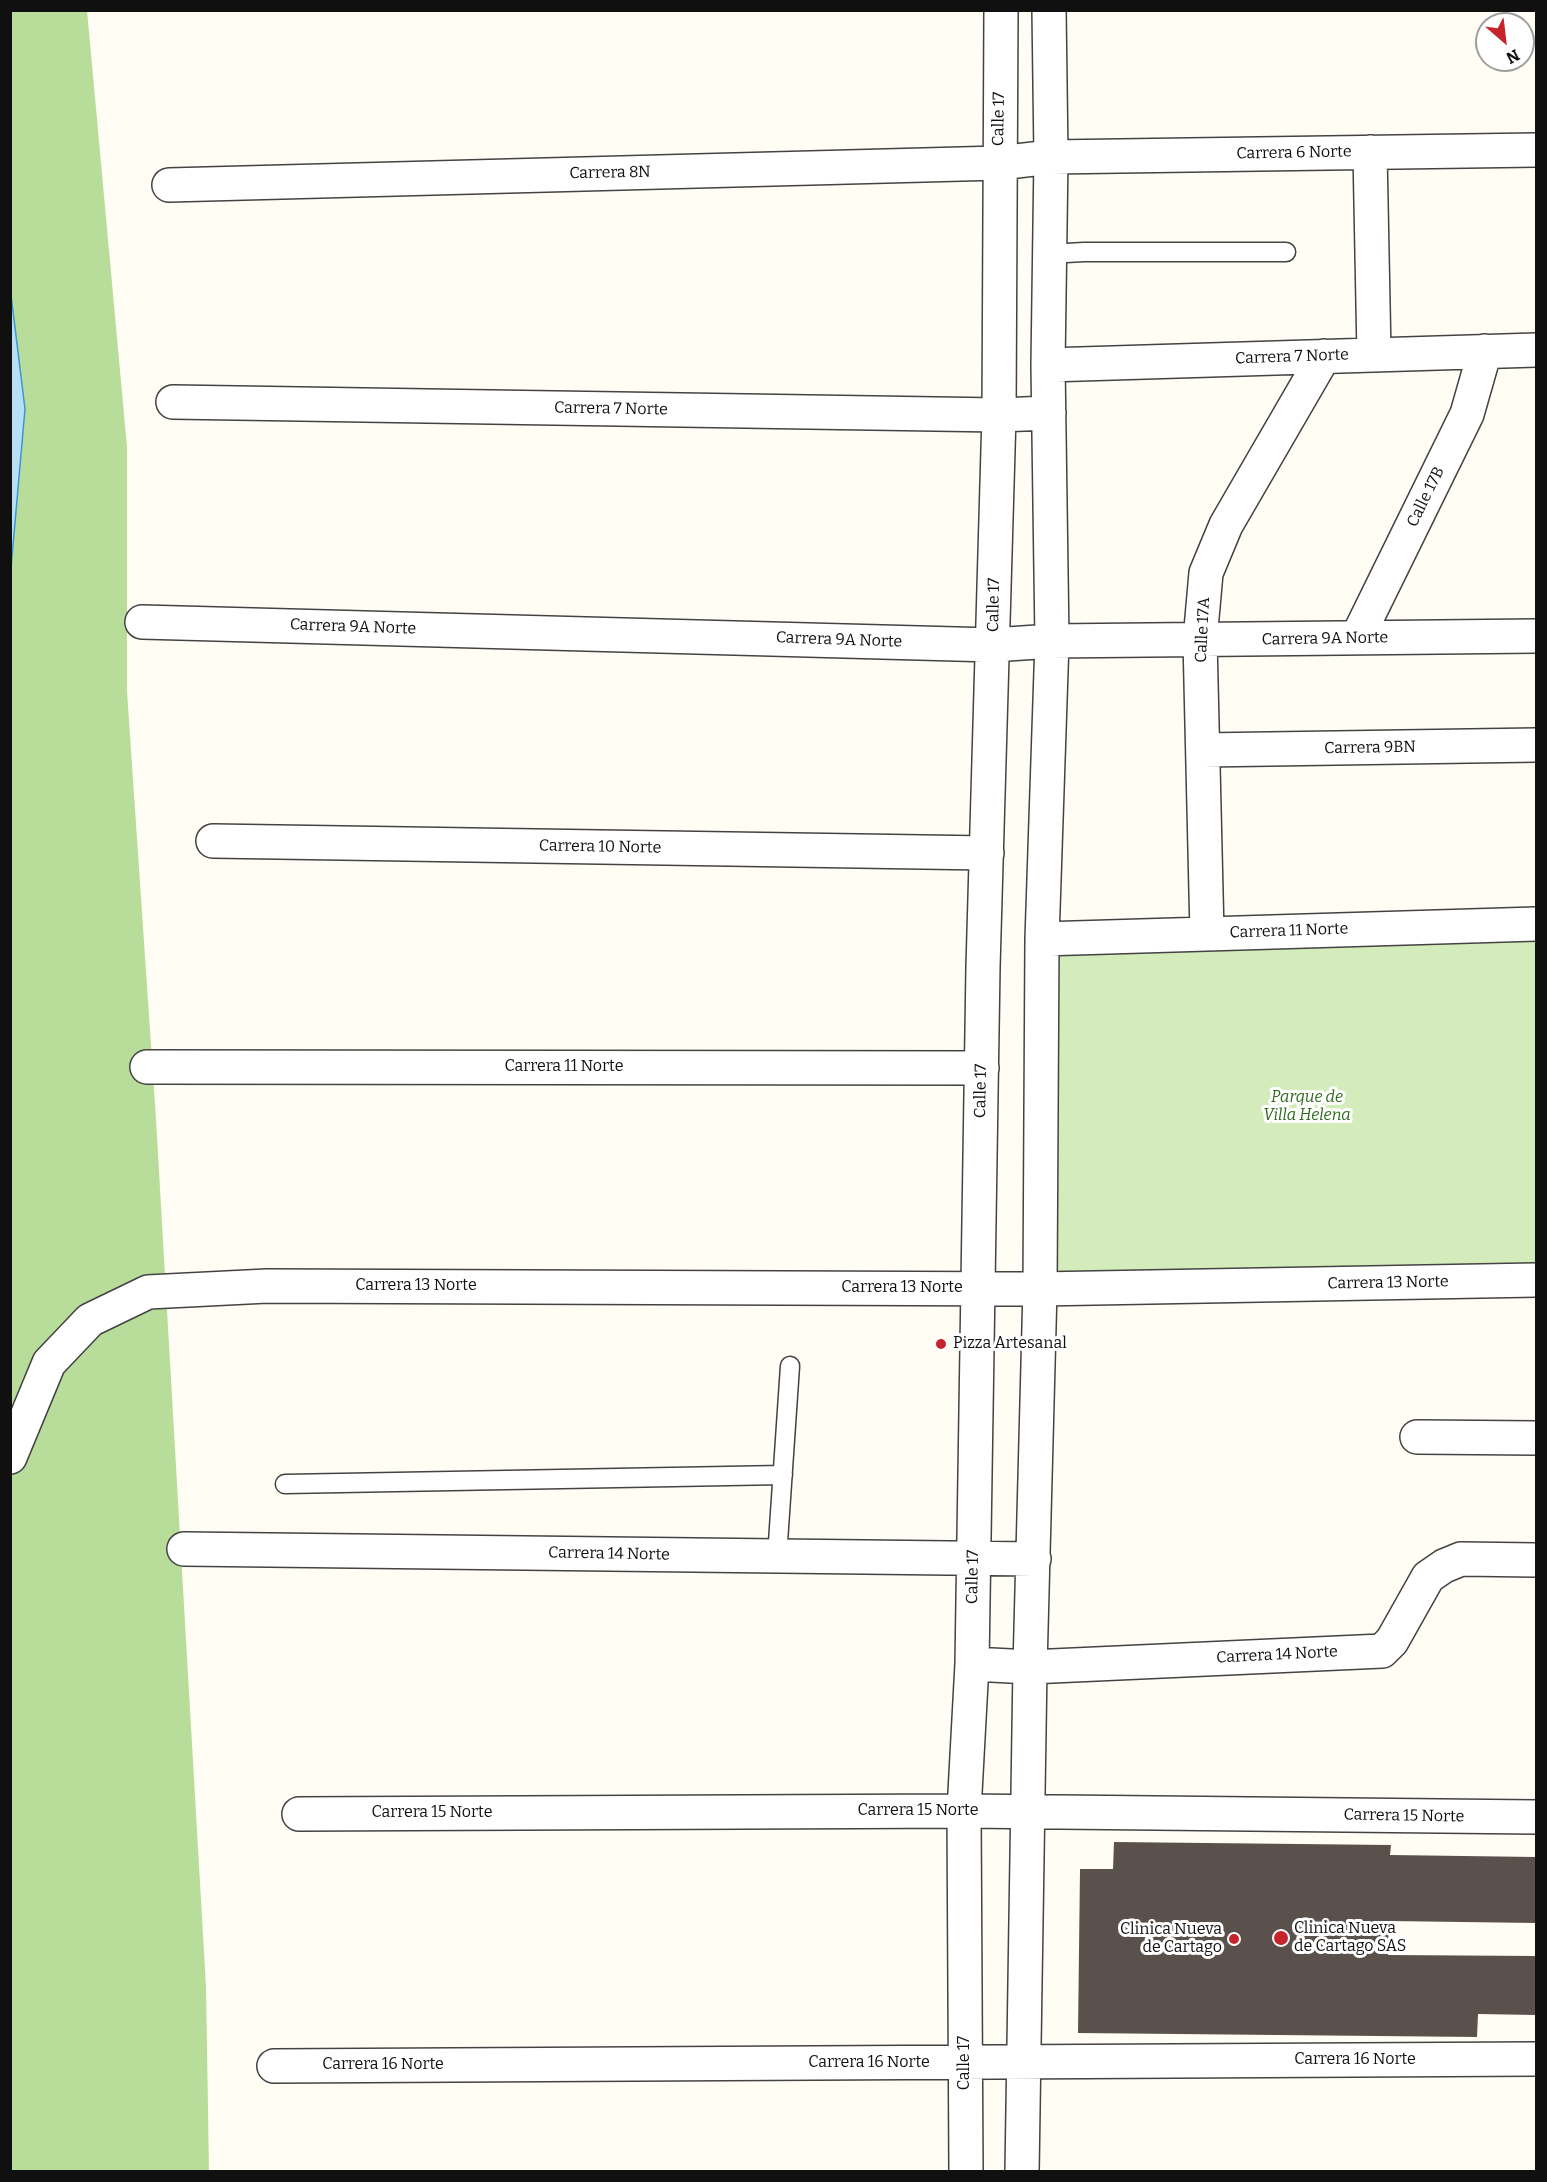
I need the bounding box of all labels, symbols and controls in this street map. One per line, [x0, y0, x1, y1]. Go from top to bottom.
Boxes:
north arrow [1475, 12, 1535, 72]
text: N [1503, 45, 1523, 68]
street label: Calle 17 [989, 92, 1009, 146]
street label: Carrera 6 Norte [1236, 142, 1352, 164]
street label: Carrera 8N [569, 163, 651, 183]
street label: Carrera 7 Norte [1235, 345, 1349, 369]
street label: Carrera 7 Norte [554, 398, 668, 420]
street label: Calle 17B [1403, 464, 1449, 530]
street label: Calle 17 [984, 578, 1004, 632]
street label: Calle 17A [1192, 597, 1214, 663]
street label: Carrera 9A Norte [289, 615, 417, 639]
street label: Carrera 9A Norte [775, 628, 903, 652]
street label: Carrera 9A Norte [1262, 628, 1388, 650]
street label: Carrera 9BN [1324, 738, 1416, 758]
street label: Carrera 10 Norte [539, 836, 661, 858]
street label: Carrera 11 Norte [1229, 919, 1349, 943]
street label: Carrera 11 Norte [505, 1057, 623, 1077]
street label: Calle 17 [971, 1064, 991, 1118]
park label: Parque de Villa Helena [1263, 1088, 1351, 1126]
street label: Carrera 13 Norte [1327, 1272, 1449, 1294]
street label: Carrera 13 Norte [355, 1276, 477, 1296]
street label: Carrera 13 Norte [841, 1278, 963, 1298]
place label: Pizza Artesanal [953, 1334, 1067, 1354]
marker: Pizza Artesanal [934, 1337, 948, 1351]
street label: Carrera 14 Norte [548, 1543, 670, 1565]
street label: Calle 17 [963, 1550, 983, 1604]
street label: Carrera 14 Norte [1216, 1642, 1338, 1668]
street label: Carrera 15 Norte [858, 1801, 978, 1821]
street label: Carrera 15 Norte [372, 1803, 492, 1823]
street label: Carrera 15 Norte [1343, 1805, 1465, 1827]
place label: Clinica Nueva de Cartago SAS [1294, 1919, 1406, 1957]
place label: Clinica Nueva de Cartago [1120, 1920, 1222, 1958]
marker: Clinica Nueva de Cartago SAS [1272, 1929, 1290, 1947]
marker: Clinica Nueva de Cartago [1227, 1932, 1241, 1946]
street label: Calle 17 [955, 2036, 975, 2090]
street label: Carrera 16 Norte [1294, 2050, 1416, 2070]
street label: Carrera 16 Norte [808, 2053, 930, 2073]
street label: Carrera 16 Norte [322, 2055, 444, 2075]

